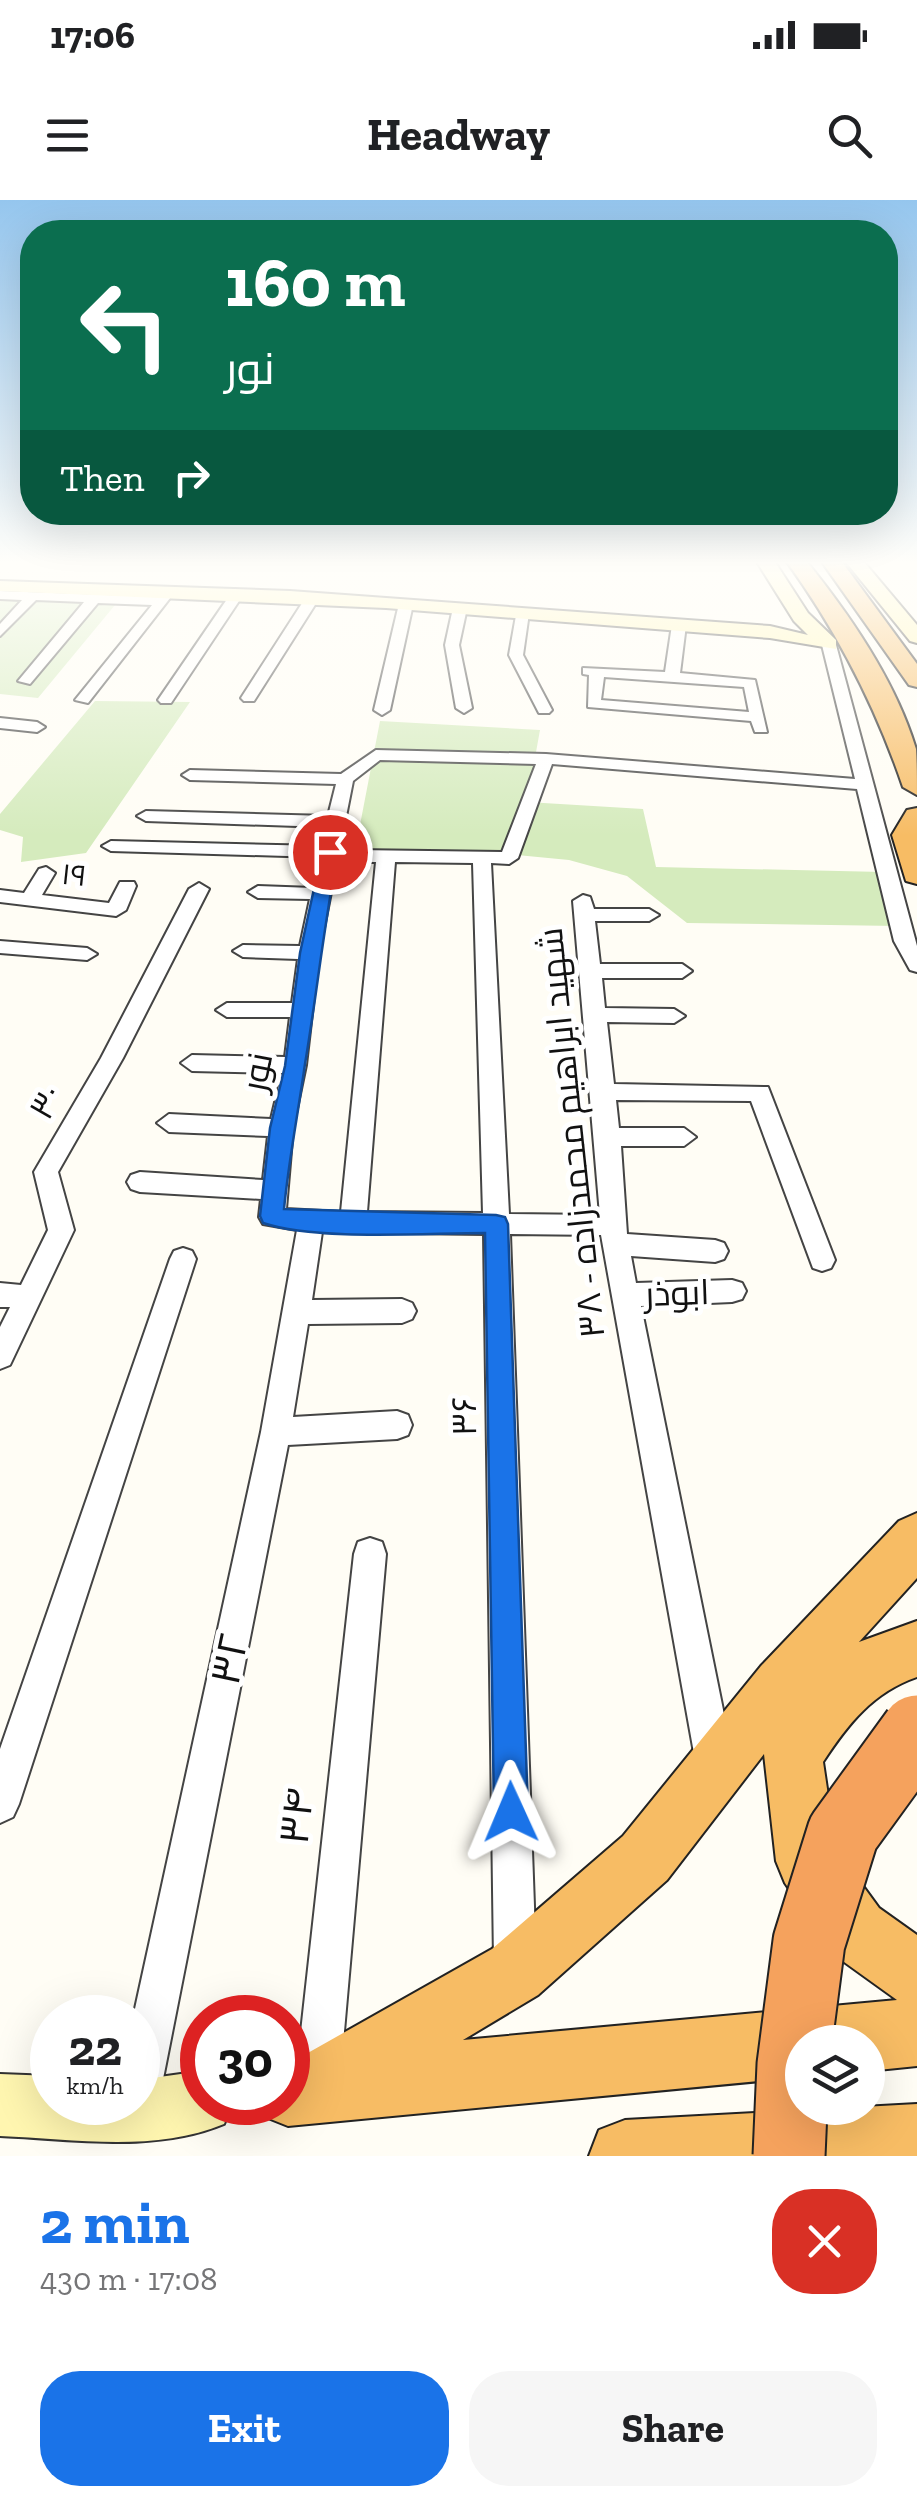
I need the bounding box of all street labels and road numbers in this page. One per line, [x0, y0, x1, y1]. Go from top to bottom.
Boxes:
street label: ۱۹ [60, 856, 88, 894]
street label: شهید ابراهیم محمدزاده - ۳۸ [529, 925, 616, 1340]
street label: نور [232, 1049, 281, 1097]
street label: ۳۰ [20, 1077, 72, 1127]
street label: ابوذر [642, 1271, 710, 1315]
street label: ۳۶ [443, 1395, 485, 1437]
street label: ۳۲ [199, 1629, 259, 1689]
street label: ۳۴ [268, 1785, 324, 1847]

